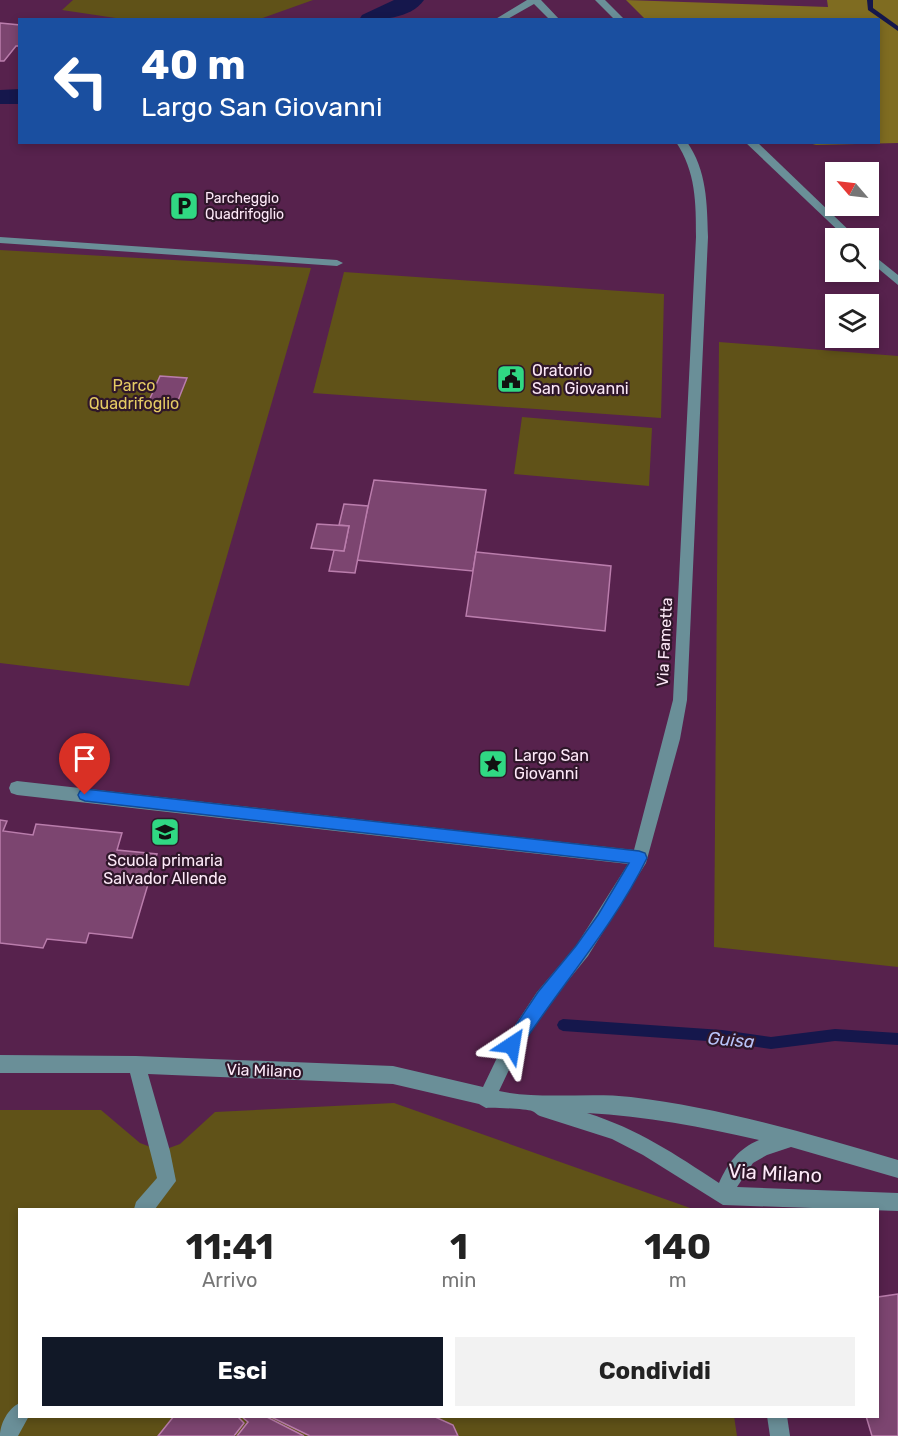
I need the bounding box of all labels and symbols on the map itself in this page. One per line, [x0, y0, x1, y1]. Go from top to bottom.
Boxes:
north arrow [825, 162, 879, 216]
parking icon: Parcheggio Quadrifoglio [168, 190, 200, 222]
place label: Parcheggio Quadrifoglio [205, 190, 284, 223]
place label: Oratorio San Giovanni [532, 361, 629, 398]
public building icon: Oratorio San Giovanni [495, 363, 527, 395]
park label: Parco Quadrifoglio [89, 376, 179, 413]
street label: Via Fametta [653, 597, 676, 687]
pin [59, 733, 110, 795]
place label: Largo San Giovanni [514, 746, 589, 783]
place icon: Largo San Giovanni [477, 748, 509, 780]
school or university icon: Scuola primaria Salvador Allende [149, 816, 181, 848]
place label: Scuola primaria Salvador Allende [103, 851, 227, 888]
position arrow [480, 1013, 544, 1077]
water label: Guisa [707, 1027, 756, 1053]
street label: Via Milano [226, 1060, 302, 1081]
street label: Via Milano [727, 1159, 823, 1187]

